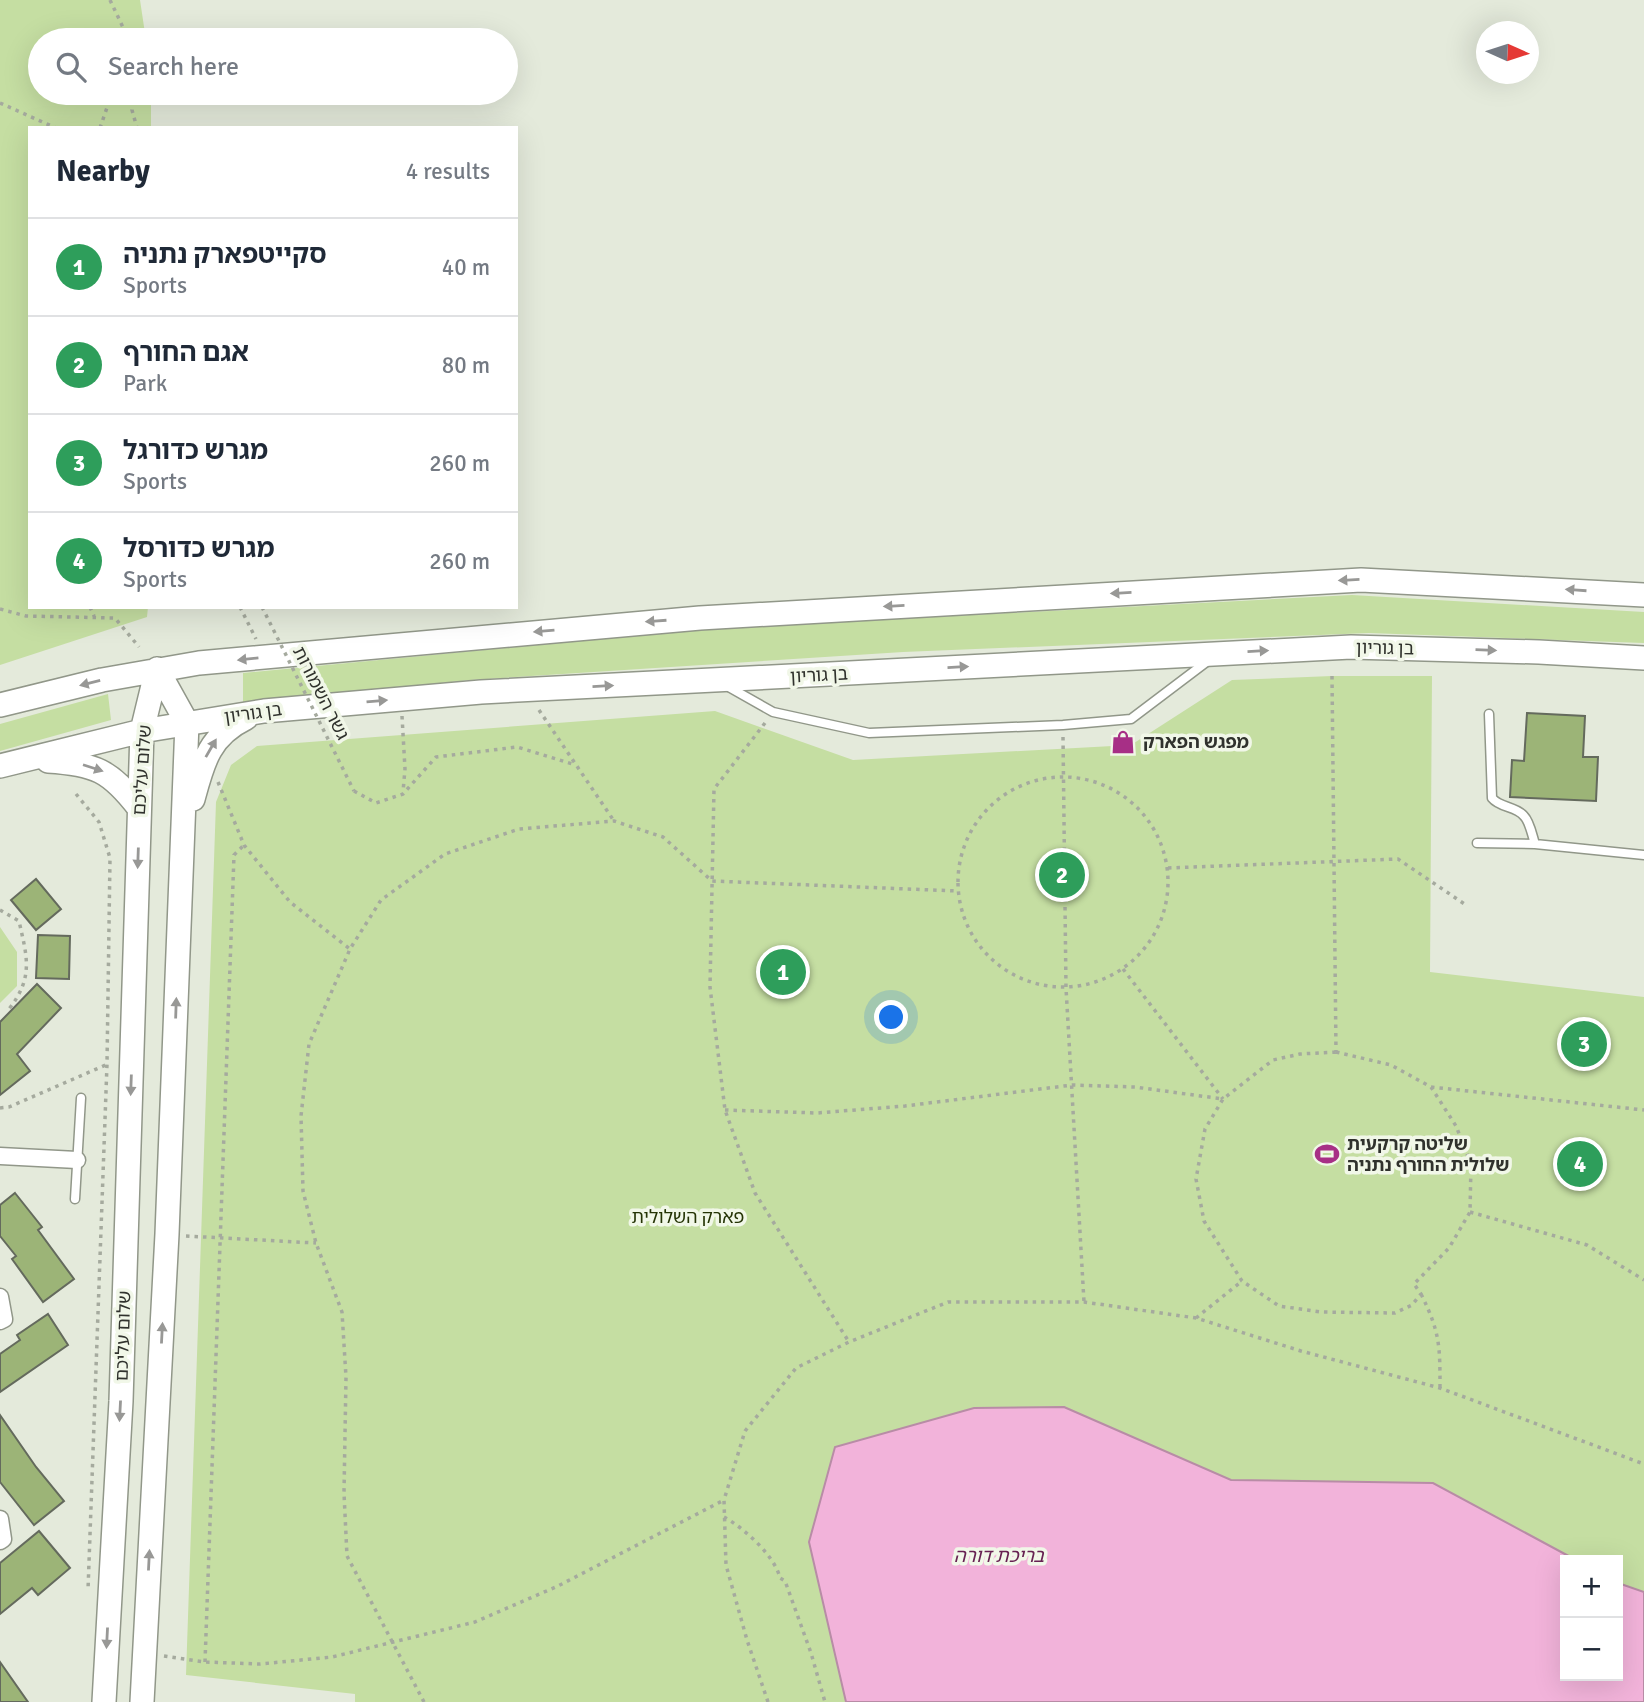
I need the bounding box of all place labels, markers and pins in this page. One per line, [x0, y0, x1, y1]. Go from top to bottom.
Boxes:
shop icon: מפגש הפארק [1109, 728, 1137, 756]
place label: מפגש הפארק [1143, 731, 1249, 753]
pin: 2 [1039, 849, 1085, 901]
pin: 1 [760, 946, 806, 998]
pin: 3 [1561, 1018, 1607, 1070]
place label: שליטה קרקעית שלולית החורף נתניה [1347, 1133, 1509, 1176]
pin: 4 [1557, 1138, 1603, 1190]
sports icon: שליטה קרקעית שלולית החורף נתניה [1313, 1140, 1341, 1168]

